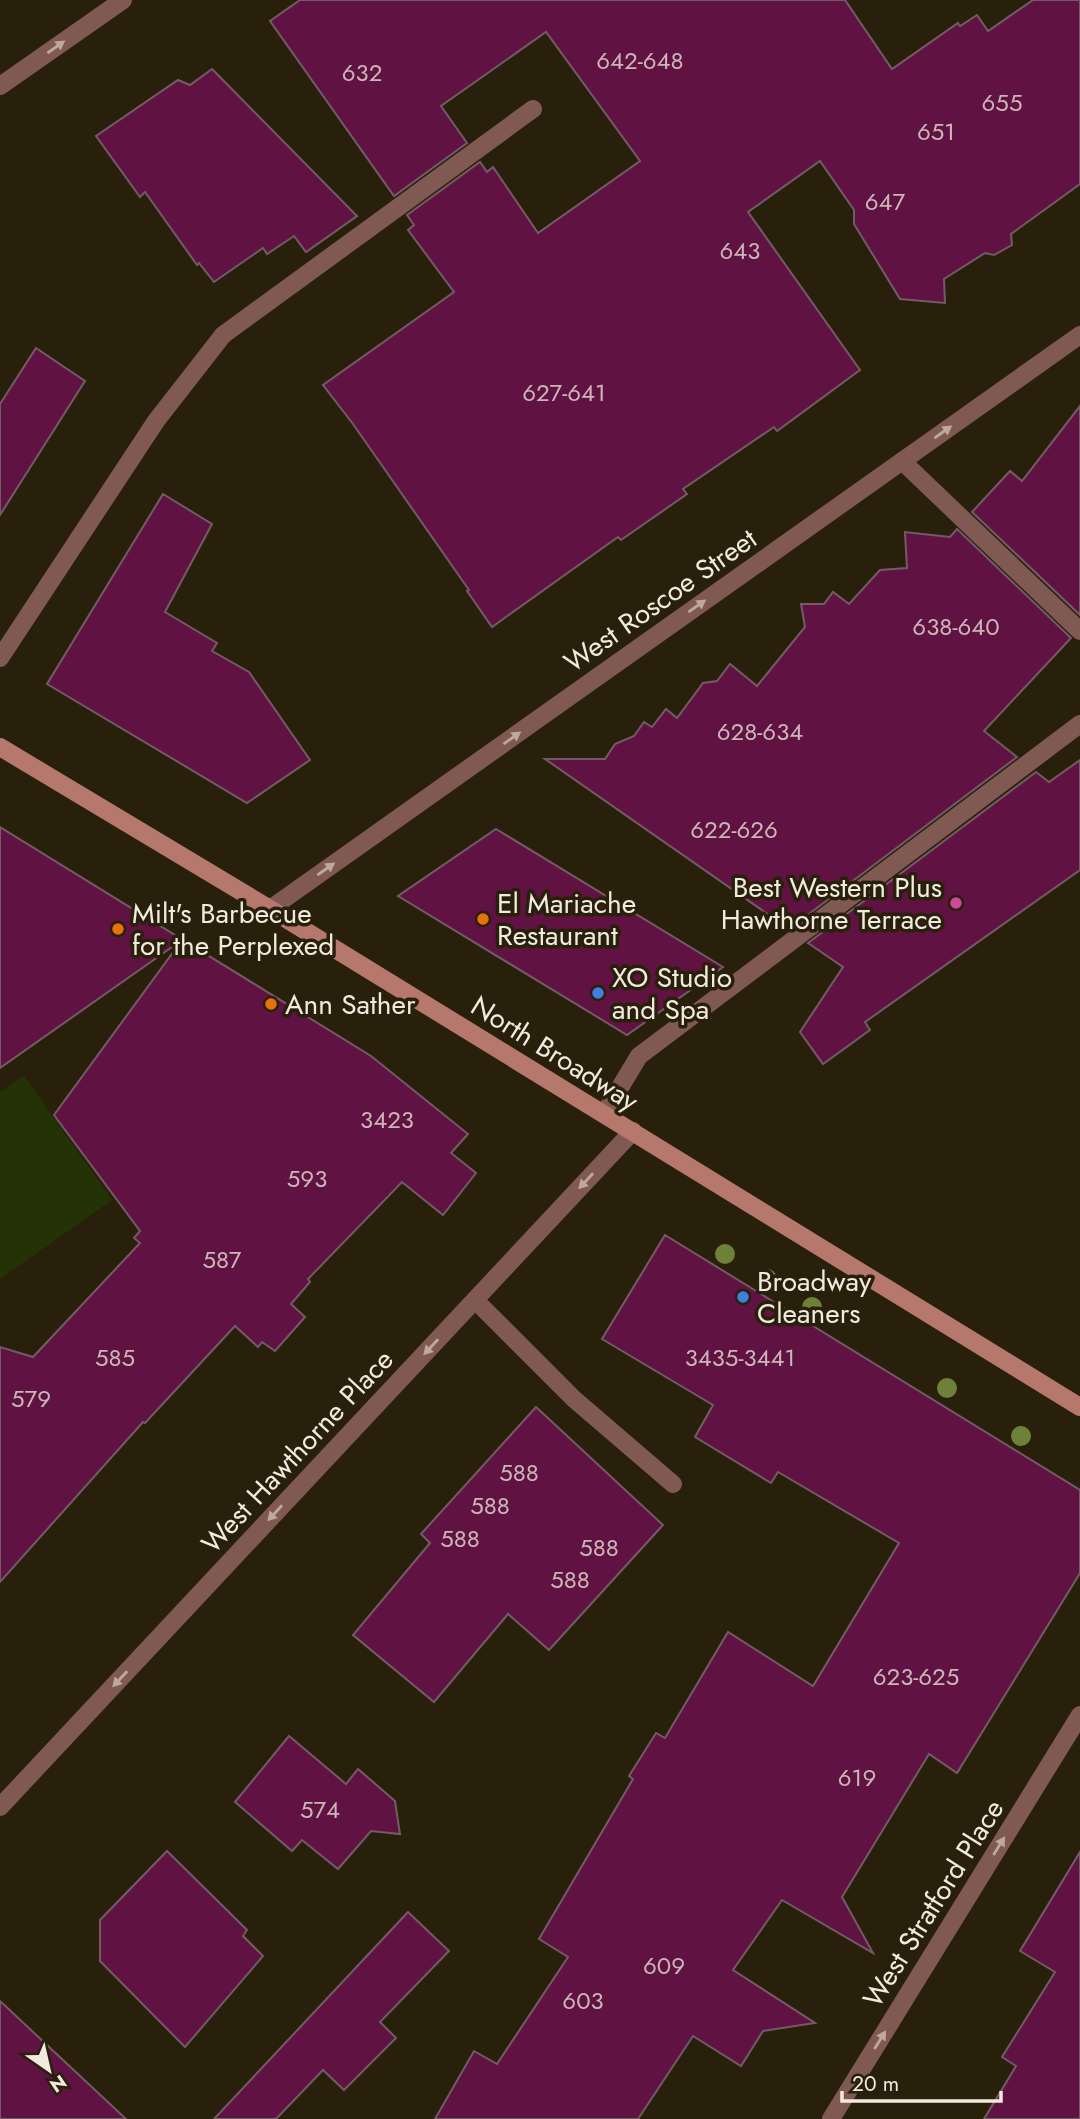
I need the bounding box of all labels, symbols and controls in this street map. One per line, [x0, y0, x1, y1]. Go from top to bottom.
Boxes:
one-way arrow [47, 40, 65, 54]
house number: 642-648 [596, 43, 684, 78]
house number: 632 [342, 55, 382, 90]
house number: 655 [982, 85, 1022, 120]
house number: 651 [917, 114, 955, 149]
house number: 647 [865, 184, 906, 219]
house number: 643 [720, 233, 760, 268]
house number: 627-641 [522, 375, 606, 410]
one-way arrow [934, 425, 952, 439]
street label: West Roscoe Street [556, 518, 765, 682]
one-way arrow [688, 599, 706, 613]
house number: 638-640 [912, 609, 1000, 644]
house number: 628-634 [717, 714, 803, 749]
one-way arrow [503, 731, 521, 745]
house number: 622-626 [690, 812, 778, 847]
one-way arrow [317, 862, 335, 876]
place label: Best Western Plus Hawthorne Terrace [721, 867, 942, 940]
place label: El Mariache Restaurant [497, 883, 636, 956]
place label: Milt's Barbecue for the Perplexed [132, 893, 334, 966]
marker: Best Western Plus Hawthorne Terrace [948, 895, 964, 911]
marker: El Mariache Restaurant [475, 911, 491, 927]
marker: Milt's Barbecue for the Perplexed [110, 921, 126, 937]
place label: XO Studio and Spa [612, 957, 732, 1030]
place label: Ann Sather [285, 984, 416, 1025]
marker: XO Studio and Spa [590, 985, 606, 1001]
street label: North Broadway [463, 986, 647, 1122]
marker: Ann Sather [263, 996, 279, 1012]
house number: 3423 [360, 1102, 414, 1137]
house number: 593 [287, 1161, 327, 1196]
one-way arrow [579, 1172, 595, 1189]
house number: 587 [203, 1242, 242, 1277]
place label: Broadway Cleaners [757, 1261, 872, 1334]
marker: Broadway Cleaners [735, 1289, 751, 1305]
one-way arrow [423, 1338, 439, 1355]
house number: 585 [95, 1340, 135, 1375]
street label: West Hawthorne Place [192, 1340, 403, 1562]
house number: 3435-3441 [685, 1340, 795, 1375]
house number: 579 [11, 1381, 51, 1416]
house number: 588 [499, 1455, 539, 1490]
house number: 588 [470, 1488, 510, 1523]
one-way arrow [268, 1504, 284, 1521]
house number: 588 [440, 1521, 480, 1556]
house number: 588 [579, 1530, 619, 1565]
house number: 588 [550, 1562, 590, 1597]
house number: 623-625 [873, 1659, 959, 1694]
one-way arrow [112, 1670, 128, 1687]
house number: 619 [838, 1760, 876, 1795]
street label: West Stratford Place [853, 1791, 1014, 2015]
house number: 574 [300, 1792, 340, 1827]
one-way arrow [993, 1837, 1006, 1856]
house number: 609 [643, 1948, 685, 1983]
house number: 603 [562, 1983, 604, 2018]
one-way arrow [873, 2030, 886, 2050]
north arrow [14, 2035, 84, 2105]
scale bar [842, 2060, 1001, 2104]
text: N [44, 2068, 72, 2099]
text: 20 m [852, 2069, 899, 2099]

